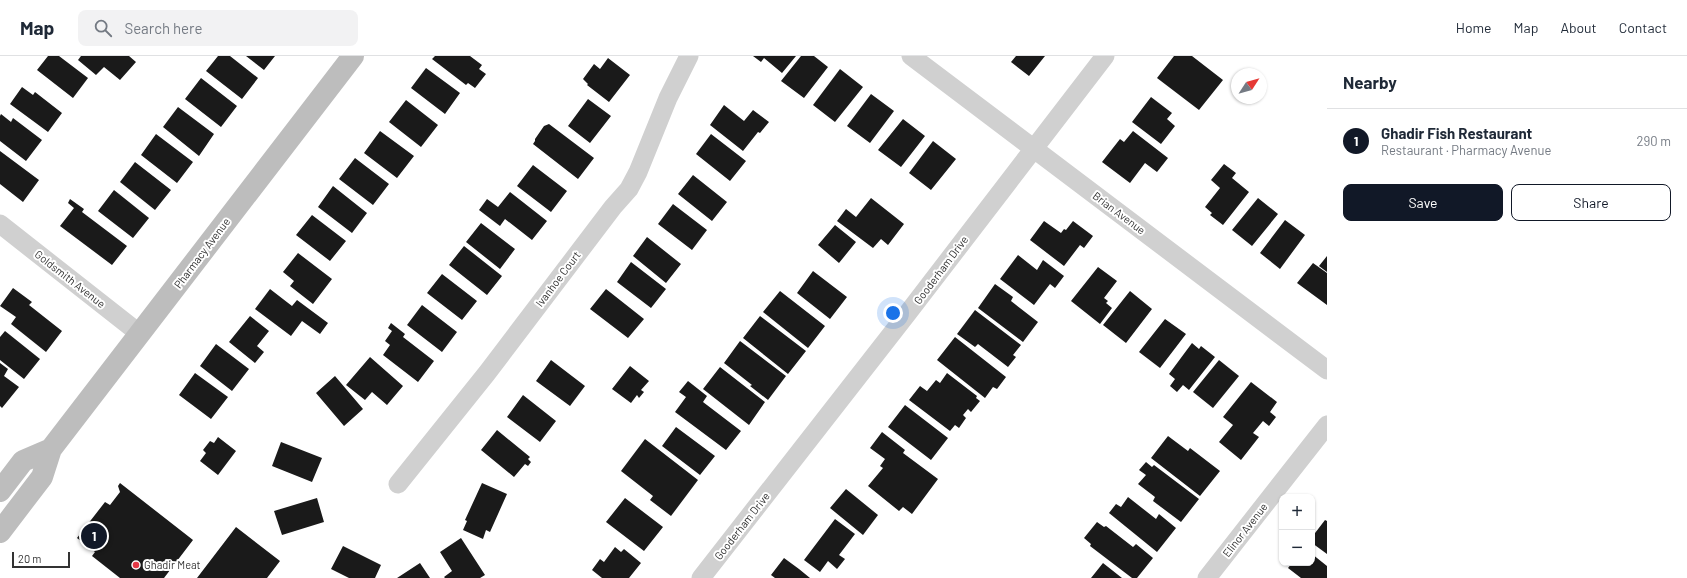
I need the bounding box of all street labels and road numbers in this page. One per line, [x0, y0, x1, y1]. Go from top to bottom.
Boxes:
street label: Brian Avenue [1090, 189, 1148, 237]
street label: Pharmacy Avenue [171, 215, 232, 290]
street label: Gooderham Drive [911, 233, 971, 306]
street label: Goldsmith Avenue [33, 247, 108, 310]
street label: Ivanhoe Court [533, 248, 583, 309]
street label: Gooderham Drive [711, 489, 772, 562]
street label: Elinor Avenue [1219, 500, 1270, 559]

